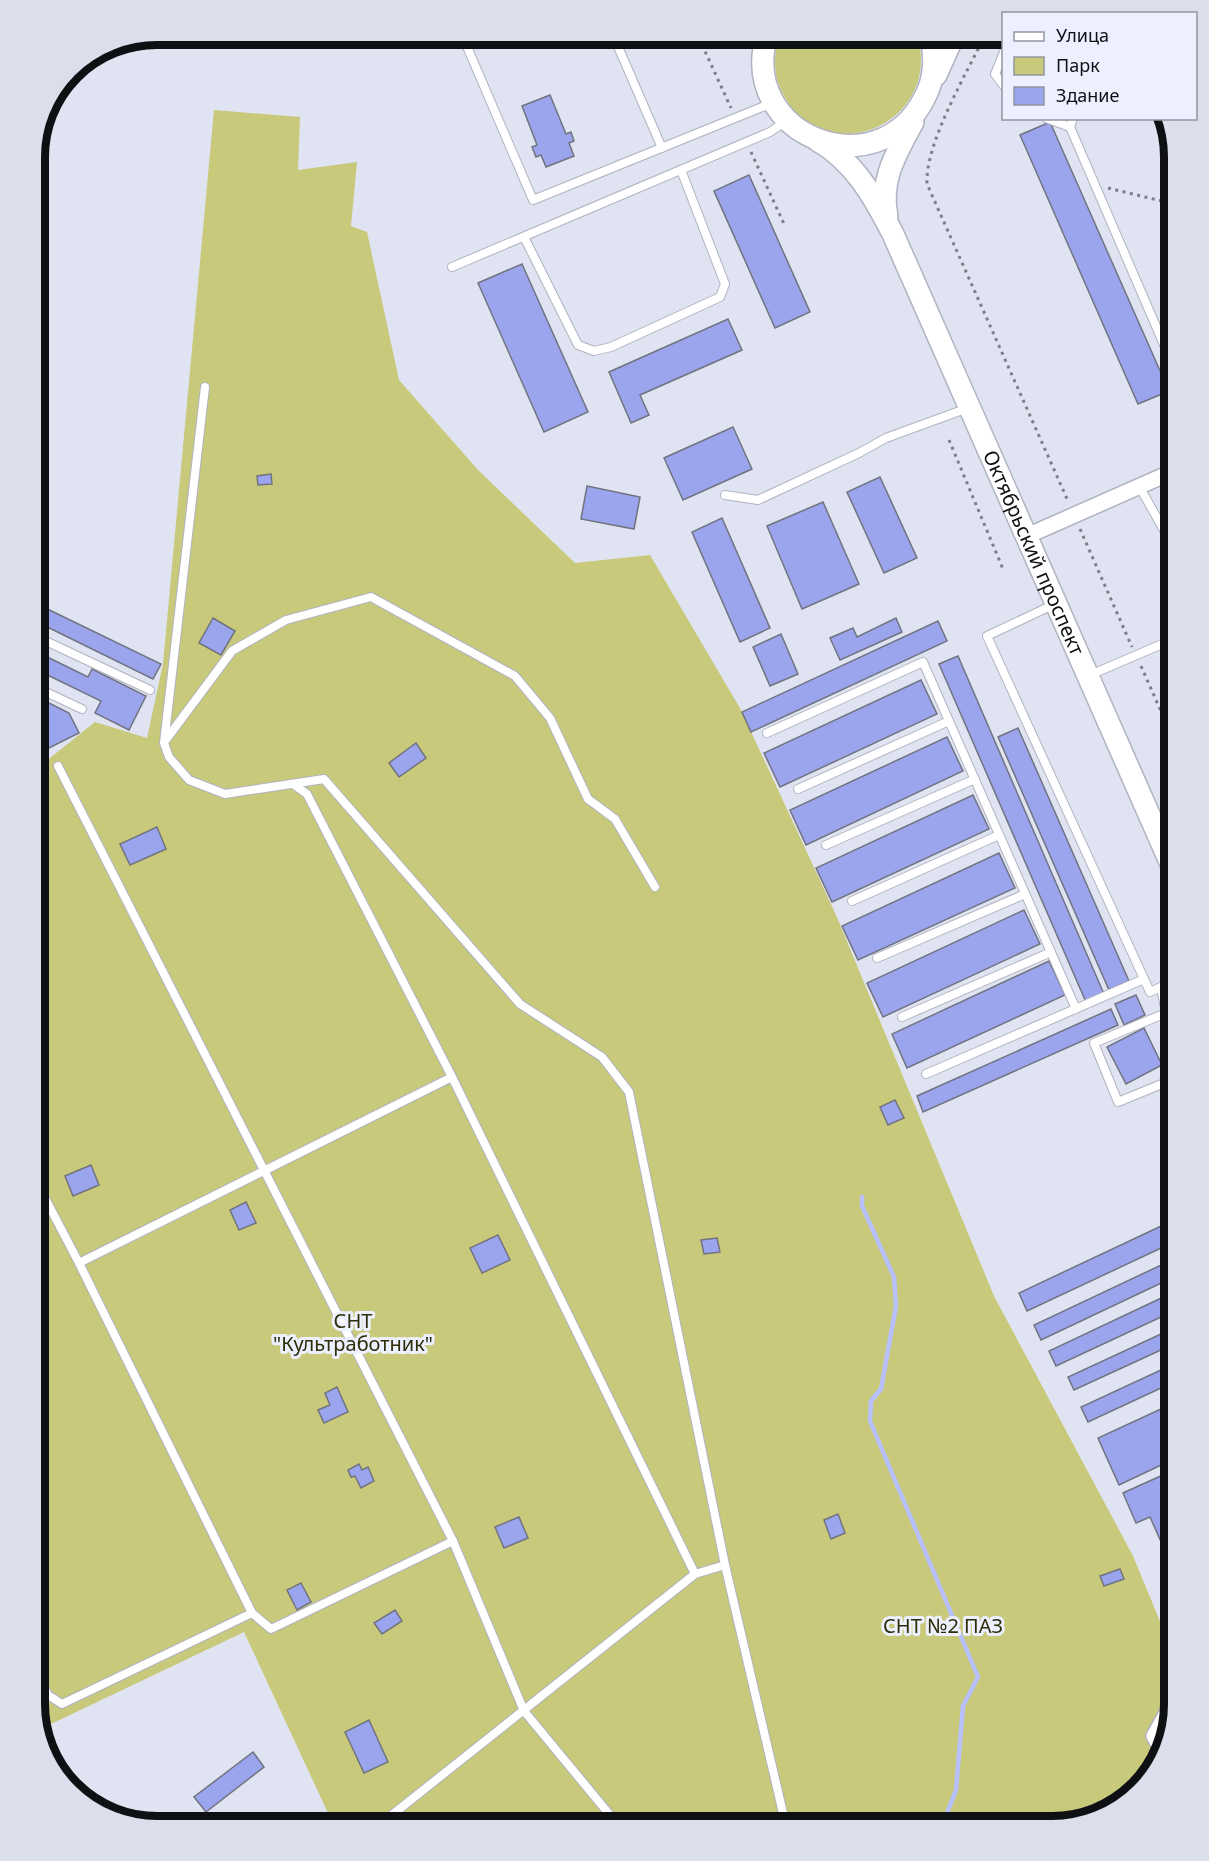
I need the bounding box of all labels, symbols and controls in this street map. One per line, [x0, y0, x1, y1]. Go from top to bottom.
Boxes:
legend [1002, 12, 1197, 120]
text: Улица [1056, 23, 1109, 47]
text: Парк [1056, 53, 1100, 77]
text: Здание [1056, 83, 1120, 107]
street label: Октябрьский проспект [977, 446, 1091, 659]
park label: СНТ "Культработник" [273, 1307, 433, 1357]
park label: СНТ №2 ПАЗ [883, 1612, 1003, 1639]

